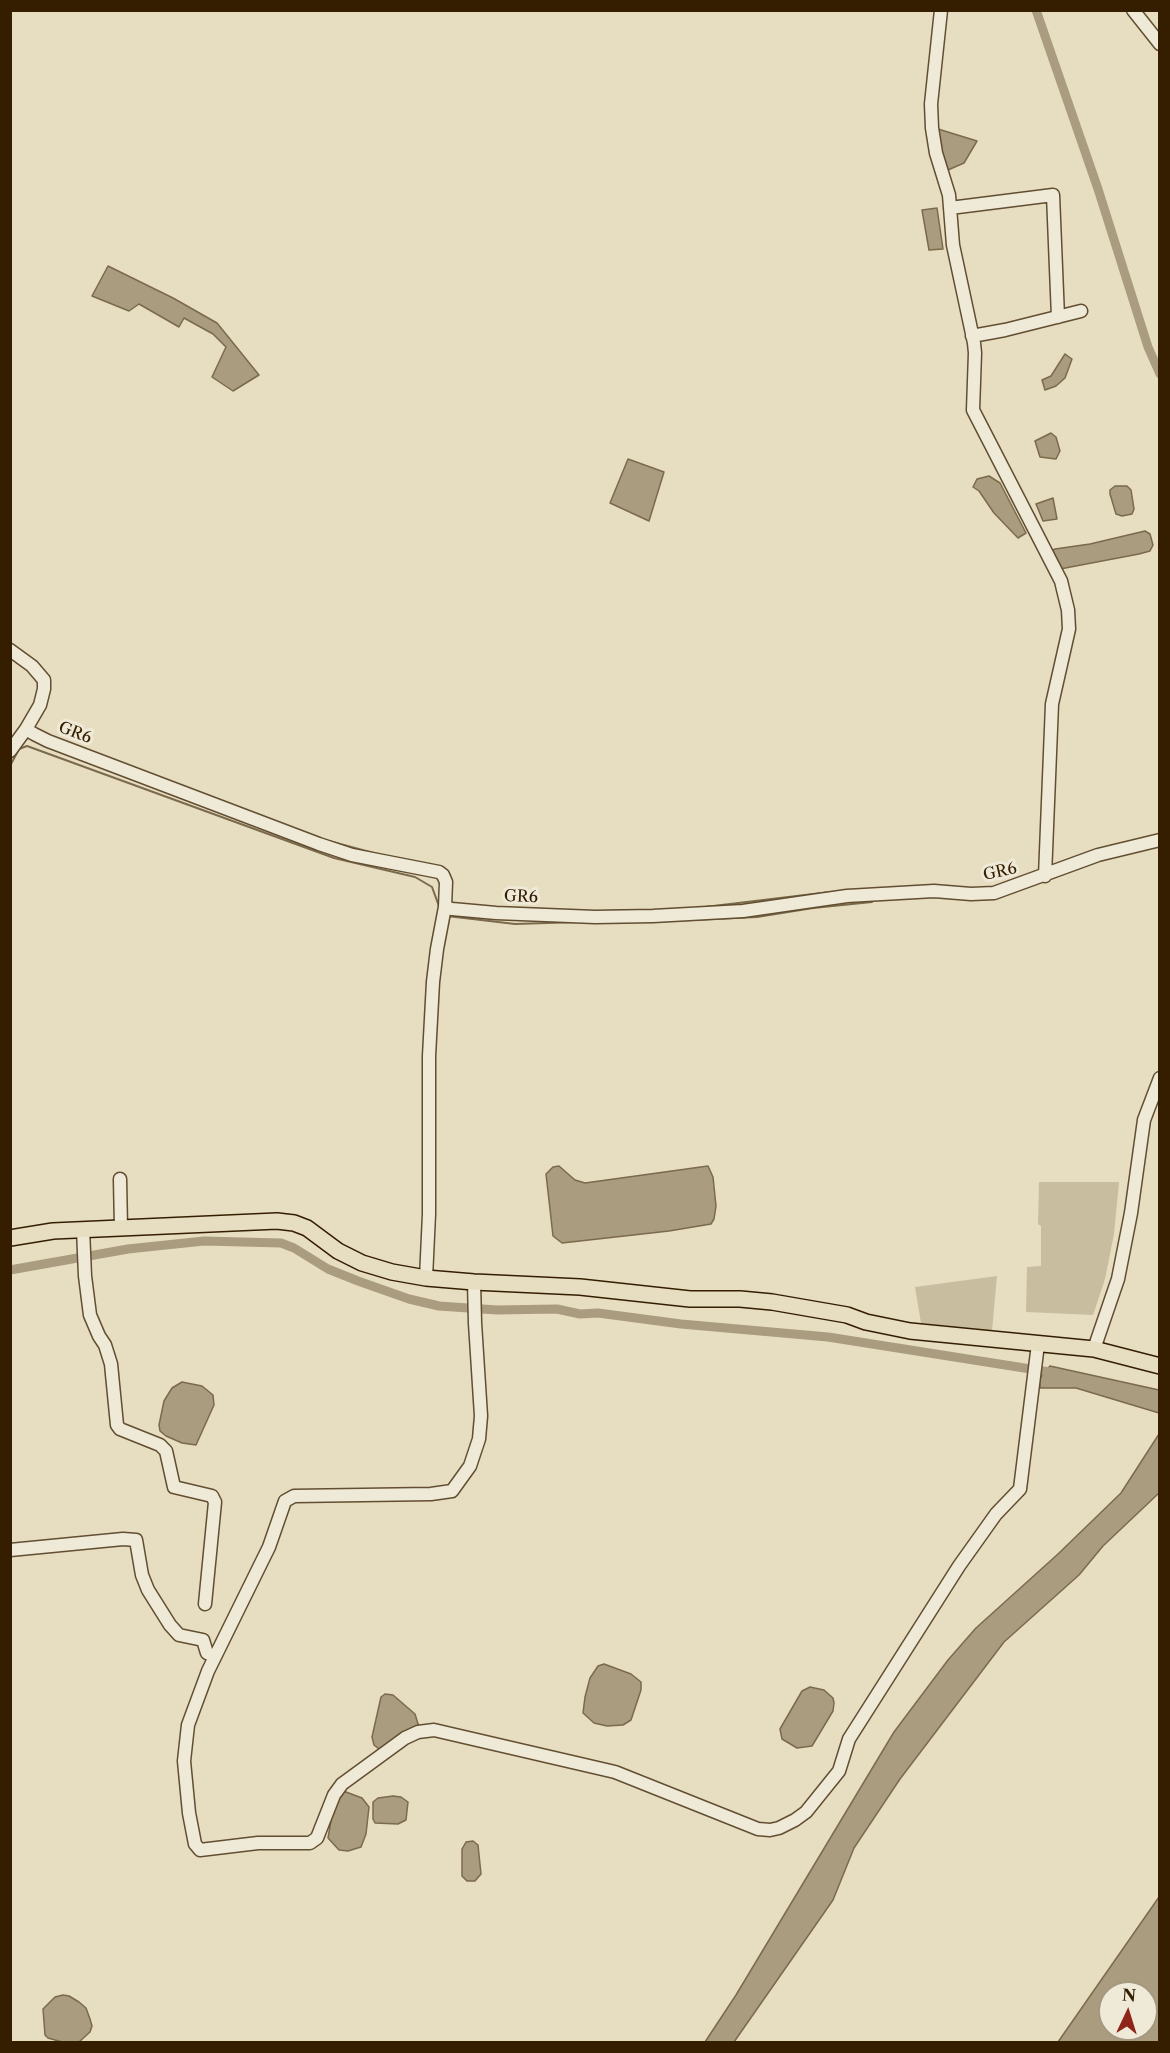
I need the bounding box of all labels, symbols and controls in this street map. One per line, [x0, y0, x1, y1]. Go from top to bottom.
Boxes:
street label: GR6 [56, 718, 94, 748]
street label: GR6 [981, 859, 1019, 885]
street label: GR6 [504, 887, 538, 907]
north arrow [1098, 1981, 1158, 2041]
text: N [1121, 1985, 1137, 2005]

